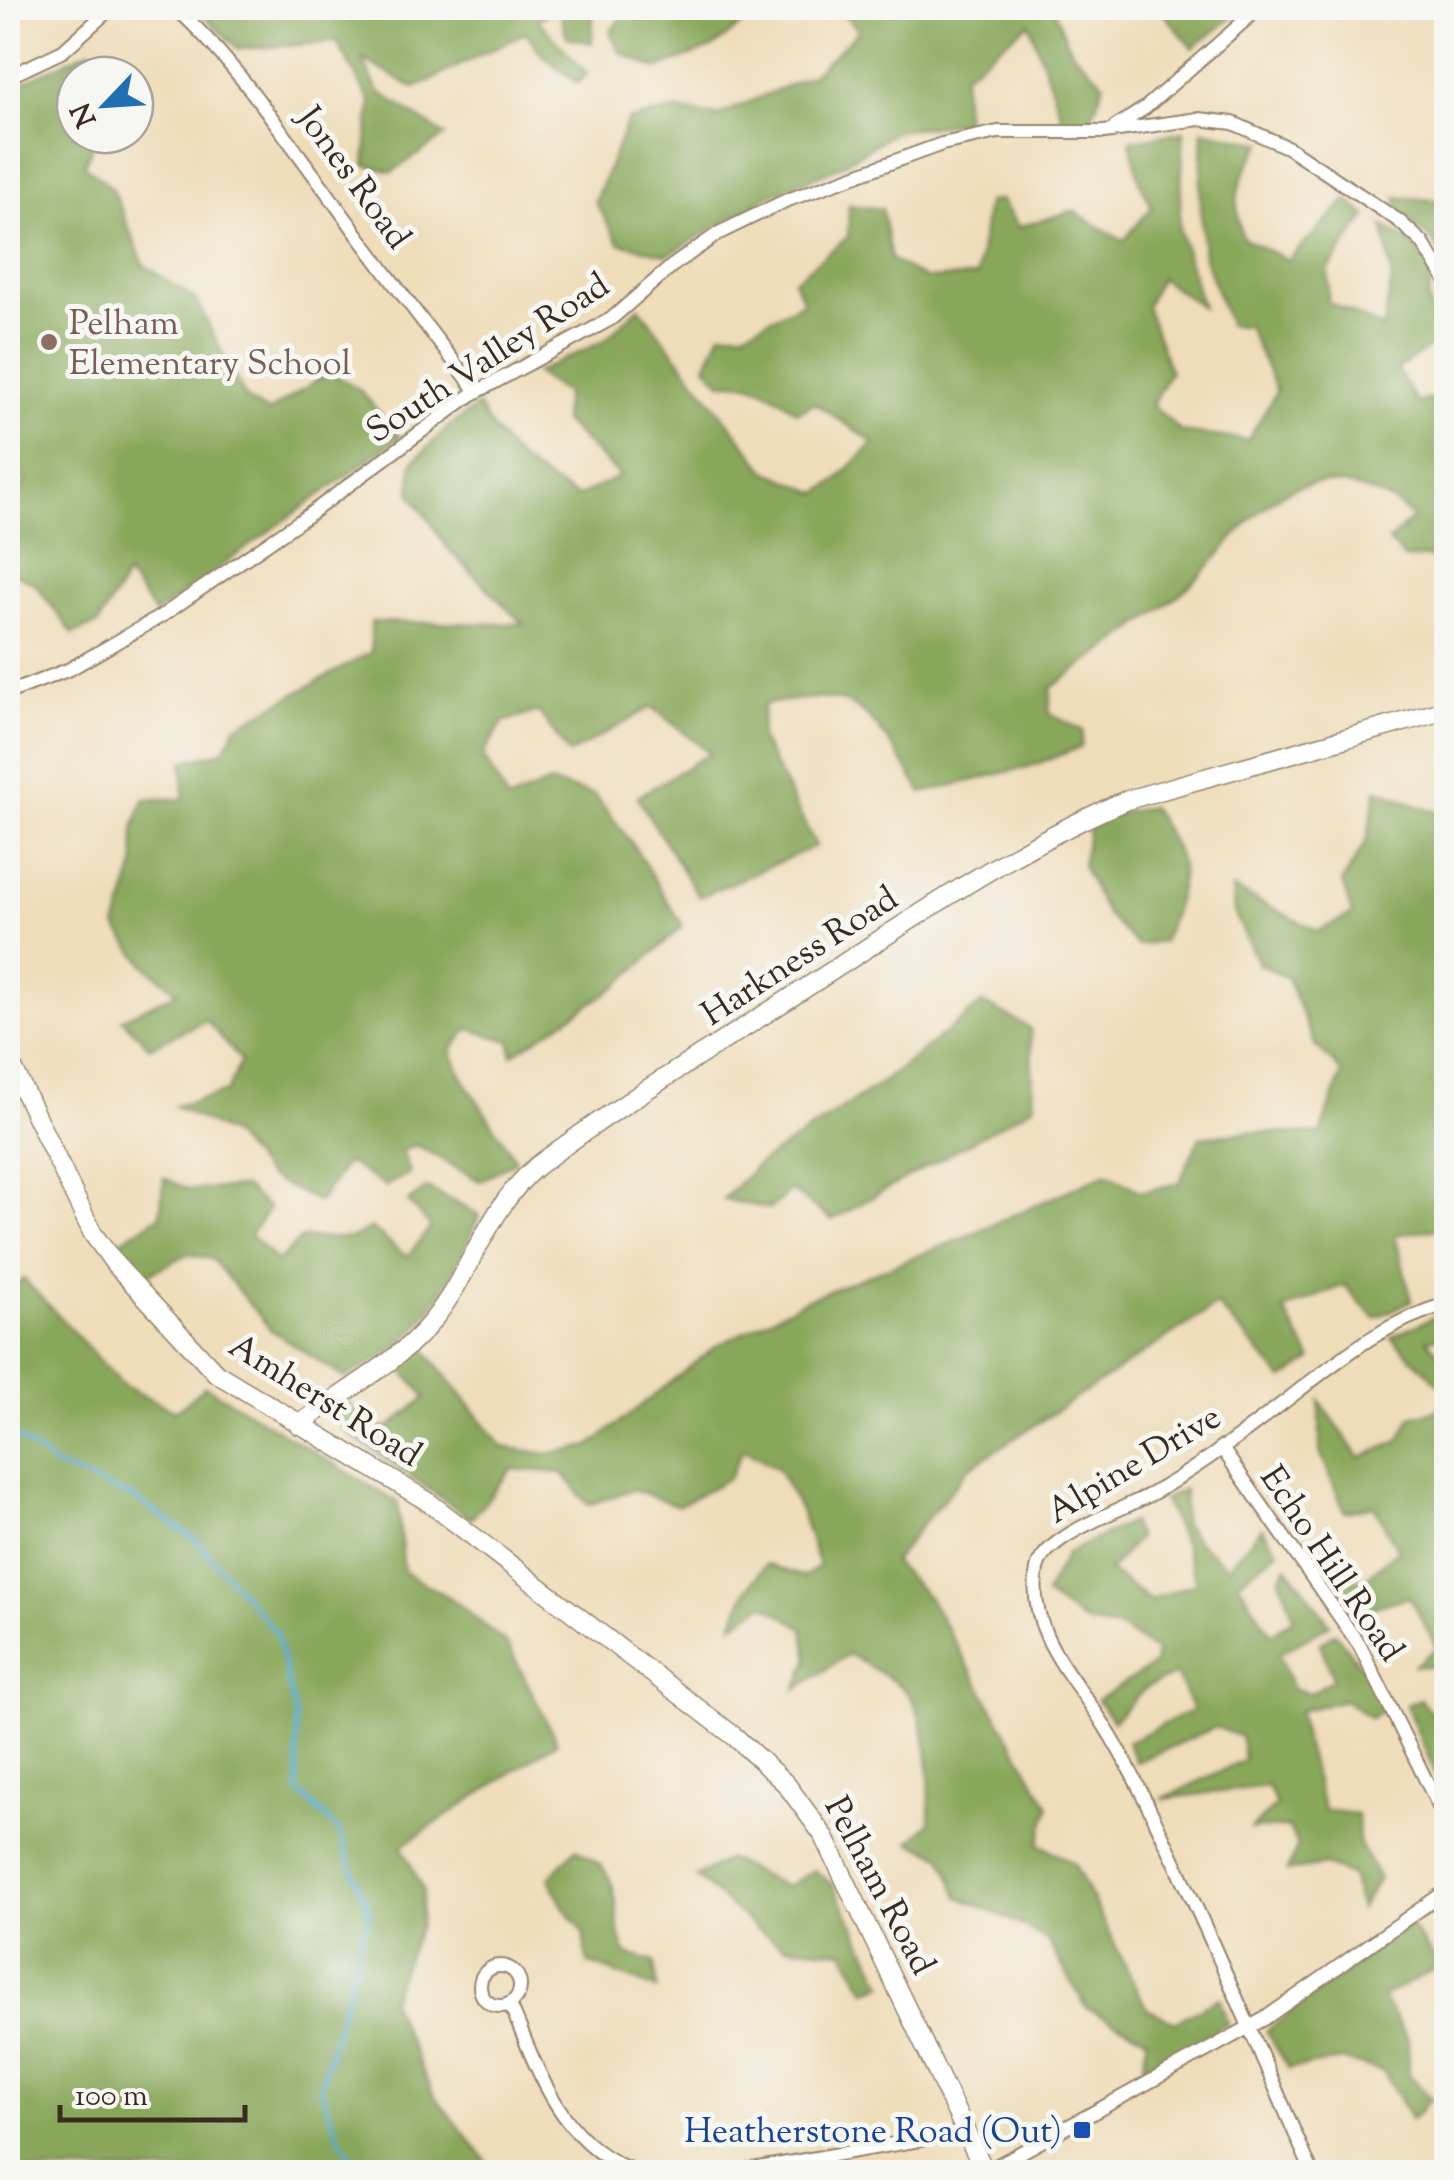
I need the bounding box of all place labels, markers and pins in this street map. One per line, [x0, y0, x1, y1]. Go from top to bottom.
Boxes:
place label: Pelham Elementary School [69, 300, 352, 391]
marker: Pelham Elementary School [38, 331, 60, 353]
place label: Heatherstone Road (Out) [684, 2108, 1062, 2159]
marker: Heatherstone Road (Out) [1071, 2119, 1093, 2141]

